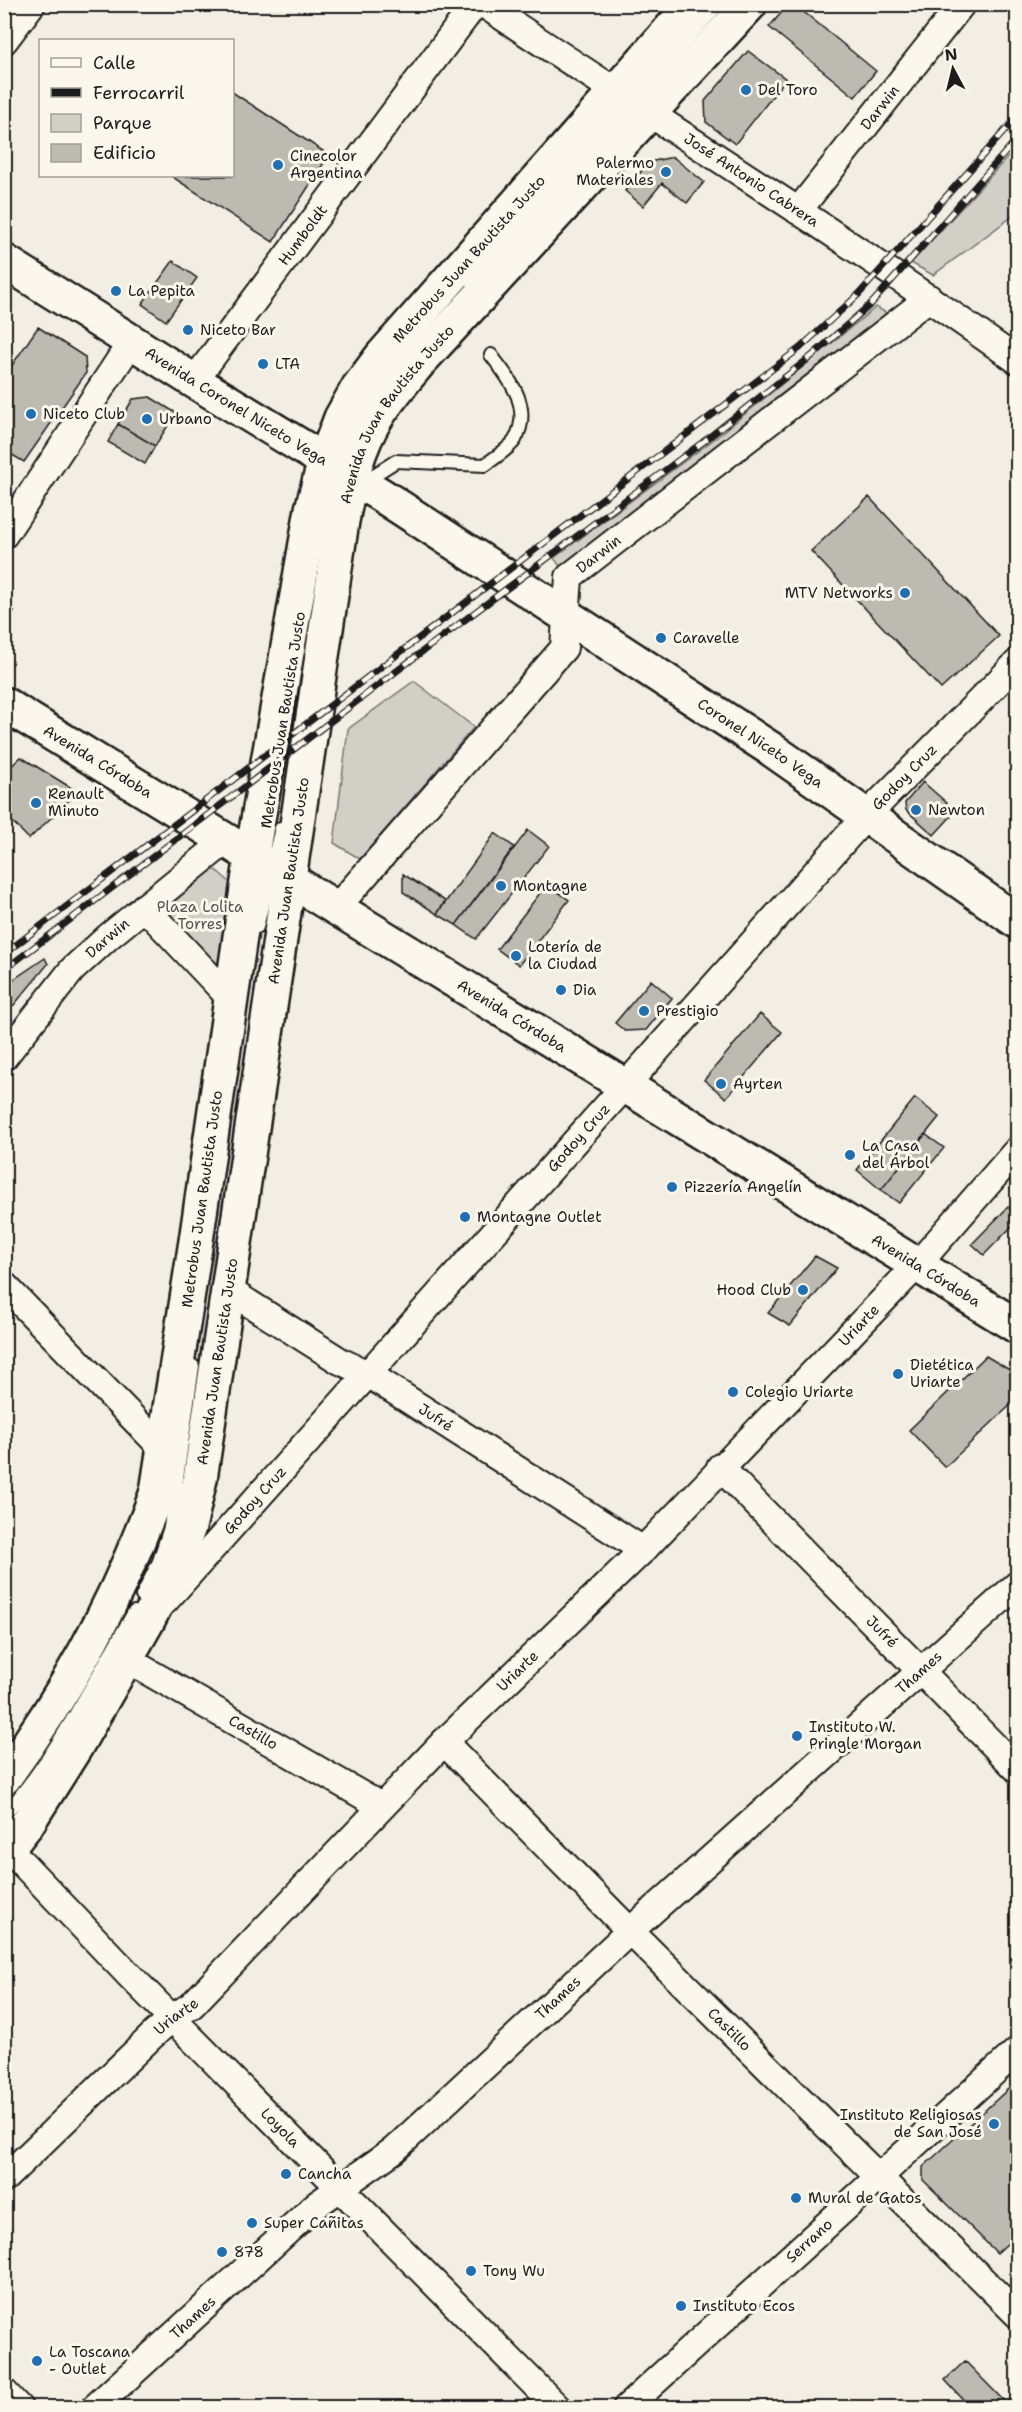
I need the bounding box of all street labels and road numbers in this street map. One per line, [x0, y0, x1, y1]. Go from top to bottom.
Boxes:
street label: Darwin [856, 81, 904, 134]
street label: José Antonio Cabrera [680, 128, 823, 232]
street label: Metrobus Juan Bautista Justo [388, 171, 550, 347]
street label: Humboldt [274, 201, 332, 269]
street label: Avenida Juan Bautista Justo [336, 321, 458, 506]
street label: Avenida Coronel Niceto Vega [141, 342, 332, 471]
street label: Darwin [572, 530, 625, 578]
street label: Metrobus Juan Bautista Justo [256, 610, 310, 830]
street label: Coronel Niceto Vega [694, 694, 828, 793]
street label: Avenida Córdoba [39, 720, 157, 803]
street label: Godoy Cruz [867, 740, 941, 815]
street label: Avenida Juan Bautista Justo [263, 776, 314, 986]
street label: Darwin [81, 914, 133, 963]
street label: Avenida Córdoba [453, 975, 571, 1057]
street label: Metrobus Juan Bautista Justo [177, 1089, 227, 1309]
street label: Godoy Cruz [543, 1099, 614, 1176]
street label: Avenida Córdoba [868, 1229, 985, 1312]
street label: Avenida Juan Bautista Justo [192, 1257, 243, 1466]
street label: Uriarte [834, 1300, 884, 1351]
street label: Jufré [415, 1399, 457, 1436]
street label: Godoy Cruz [219, 1462, 291, 1539]
street label: Jufré [862, 1611, 902, 1652]
street label: Uriarte [492, 1646, 543, 1696]
street label: Thames [892, 1646, 946, 1699]
street label: Castillo [225, 1710, 282, 1755]
street label: Thames [531, 1972, 585, 2024]
street label: Uriarte [150, 1994, 203, 2040]
street label: Castillo [703, 2003, 756, 2055]
street label: Loyola [256, 2104, 305, 2152]
street label: Serrano [781, 2214, 837, 2267]
street label: Thames [166, 2291, 220, 2344]

